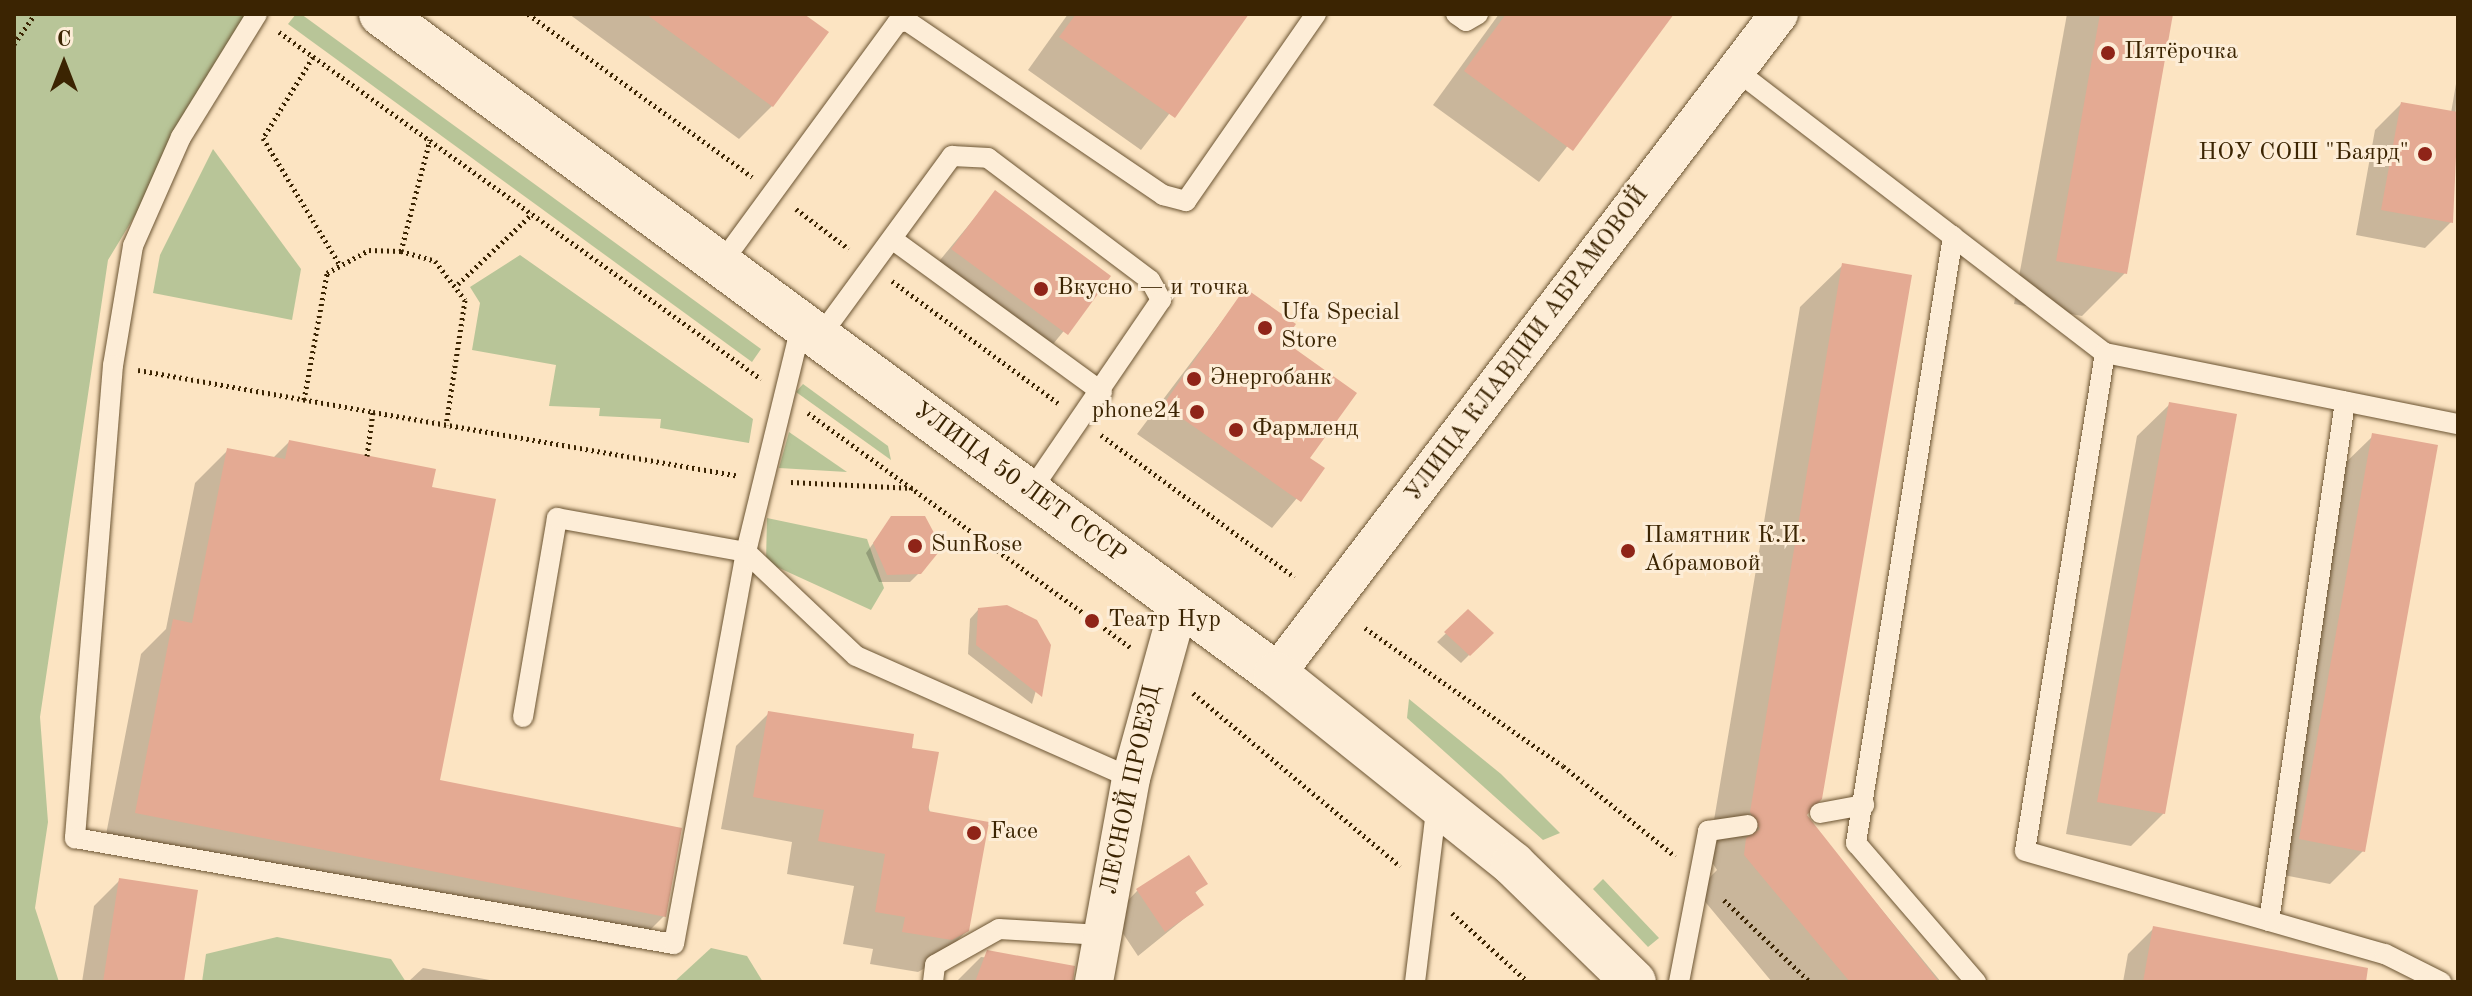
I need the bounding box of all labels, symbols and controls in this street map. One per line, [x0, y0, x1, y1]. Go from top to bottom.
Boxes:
north arrow [24, 24, 104, 104]
text: С [57, 29, 71, 51]
place label: Пятёрочка [2124, 39, 2238, 67]
marker: Пятёрочка [2099, 44, 2117, 62]
place label: НОУ СОШ "Баярд" [2198, 140, 2409, 168]
marker: НОУ СОШ "Баярд" [2416, 145, 2434, 163]
street label: УЛИЦА КЛАВДИИ АБРАМОВОЙ [1400, 182, 1656, 508]
place label: Вкусно — и точка [1057, 275, 1249, 303]
marker: Вкусно — и точка [1032, 280, 1050, 298]
place label: Ufa Special Store [1281, 300, 1400, 356]
marker: Ufa Special Store [1256, 319, 1274, 337]
place label: Энергобанк [1210, 365, 1332, 393]
marker: Энергобанк [1185, 370, 1203, 388]
street label: УЛИЦА 50 ЛЕТ СССР [907, 397, 1131, 571]
place label: phone24 [1092, 398, 1181, 426]
marker: phone24 [1188, 403, 1206, 421]
place label: Фармленд [1252, 416, 1358, 444]
marker: Фармленд [1227, 421, 1245, 439]
place label: Памятник К.И. Абрамовой [1644, 523, 1807, 579]
place label: SunRose [931, 532, 1022, 560]
marker: SunRose [906, 537, 924, 555]
marker: Памятник К.И. Абрамовой [1619, 542, 1637, 560]
place label: Театр Нур [1108, 607, 1221, 635]
marker: Театр Нур [1083, 612, 1101, 630]
street label: ЛЕСНОЙ ПРОЕЗД [1096, 683, 1168, 897]
place label: Face [990, 819, 1038, 847]
marker: Face [965, 824, 983, 842]

